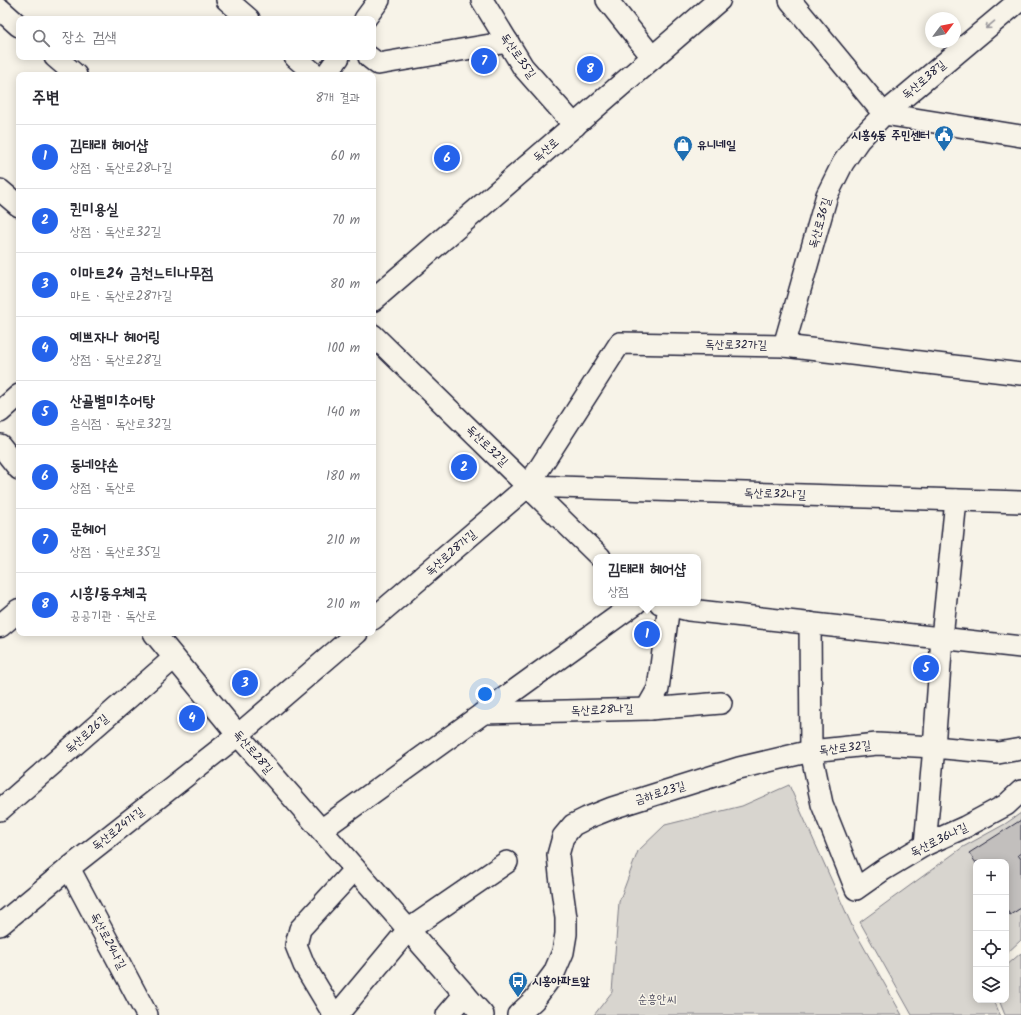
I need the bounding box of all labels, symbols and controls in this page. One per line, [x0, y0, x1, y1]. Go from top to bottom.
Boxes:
north arrow [925, 12, 961, 48]
search box [16, 16, 376, 60]
one-way arrow [984, 21, 995, 29]
text: 장소 검색 [62, 26, 116, 50]
icon: search [30, 27, 52, 49]
street label: 독산로35길 [495, 29, 541, 83]
pin: 7 [471, 46, 497, 76]
pin: 8 [577, 54, 603, 84]
street label: 독산로38길 [898, 56, 951, 104]
text: 주변 [32, 85, 59, 112]
text: 8개 결과 [316, 88, 360, 109]
public building icon: 시흥4동 주민센터 [933, 124, 955, 152]
place label: 시흥4동 주민센터 [851, 126, 930, 145]
street label: 독산로 [529, 133, 563, 167]
text: 김태래 헤어샵 [70, 134, 148, 158]
shop icon: 유니네일 [672, 134, 694, 162]
place label: 유니네일 [697, 136, 736, 155]
pin: 6 [434, 143, 460, 173]
text: 1 [43, 146, 47, 167]
text: 60 m [331, 146, 360, 167]
text: 상점 · 독산로28나길 [70, 158, 172, 179]
street label: 독산로36길 [804, 195, 836, 251]
text: 퀸미용실 [70, 198, 118, 222]
text: 2 [41, 210, 49, 231]
text: 70 m [332, 210, 360, 231]
text: 상점 · 독산로32길 [70, 222, 161, 243]
text: 이마트24 금천느티나무점 [70, 262, 213, 286]
text: 3 [41, 274, 49, 295]
text: 80 m [330, 274, 360, 295]
text: 마트 · 독산로28가길 [70, 286, 172, 307]
text: 예쁘자나 헤어링 [70, 326, 160, 350]
street label: 독산로32가길 [705, 335, 768, 355]
text: 4 [41, 338, 49, 359]
text: 100 m [327, 338, 360, 359]
text: 상점 · 독산로28길 [70, 350, 162, 371]
text: 산골별미추어탕 [70, 390, 155, 414]
text: 5 [42, 402, 48, 423]
text: 140 m [327, 402, 360, 423]
text: 음식점 · 독산로32길 [70, 414, 172, 435]
street label: 독산로32길 [463, 423, 511, 469]
pin: 2 [451, 452, 477, 482]
text: 동네약손 [70, 454, 118, 478]
text: 6 [41, 466, 49, 487]
text: 180 m [326, 466, 360, 487]
text: 상점 · 독산로 [70, 478, 136, 499]
street label: 독산로32나길 [744, 483, 807, 505]
text: 문헤어 [70, 518, 106, 542]
street label: 독산로28가길 [421, 525, 481, 581]
text: 7 [42, 530, 48, 551]
text: 210 m [326, 530, 360, 551]
text: 상점 · 독산로35길 [70, 542, 161, 563]
popup [593, 554, 701, 606]
text: 김태래 헤어샵 [608, 558, 686, 582]
text: 시흥1동우체국 [70, 582, 147, 606]
text: 상점 [608, 582, 629, 603]
text: 8 [41, 594, 49, 615]
text: 210 m [326, 594, 360, 615]
text: 공공기관 · 독산로 [70, 606, 157, 627]
pin: 1 [634, 619, 660, 649]
pin: 5 [913, 653, 939, 683]
pin: 3 [232, 668, 258, 698]
your location [475, 684, 495, 704]
street label: 독산로28나길 [570, 699, 634, 721]
pin: 4 [179, 703, 205, 733]
street label: 독산로26길 [61, 709, 113, 758]
street label: 독산로28길 [229, 726, 278, 778]
street label: 독산로32길 [818, 736, 872, 760]
street label: 금하로23길 [632, 776, 688, 810]
street label: 독산로24가길 [88, 802, 148, 856]
street label: 독산로36나길 [907, 818, 971, 862]
map controls [973, 859, 1009, 1003]
button: + [973, 859, 1009, 895]
button: − [973, 895, 1009, 931]
street label: 독산로24나길 [85, 909, 131, 973]
button: locate [973, 931, 1009, 967]
button: layers [973, 967, 1009, 1003]
bus stop icon: 시흥아파트앞 [507, 970, 529, 998]
place label: 시흥아파트앞 [532, 972, 590, 991]
park label: 순흥안씨 [638, 990, 676, 1009]

